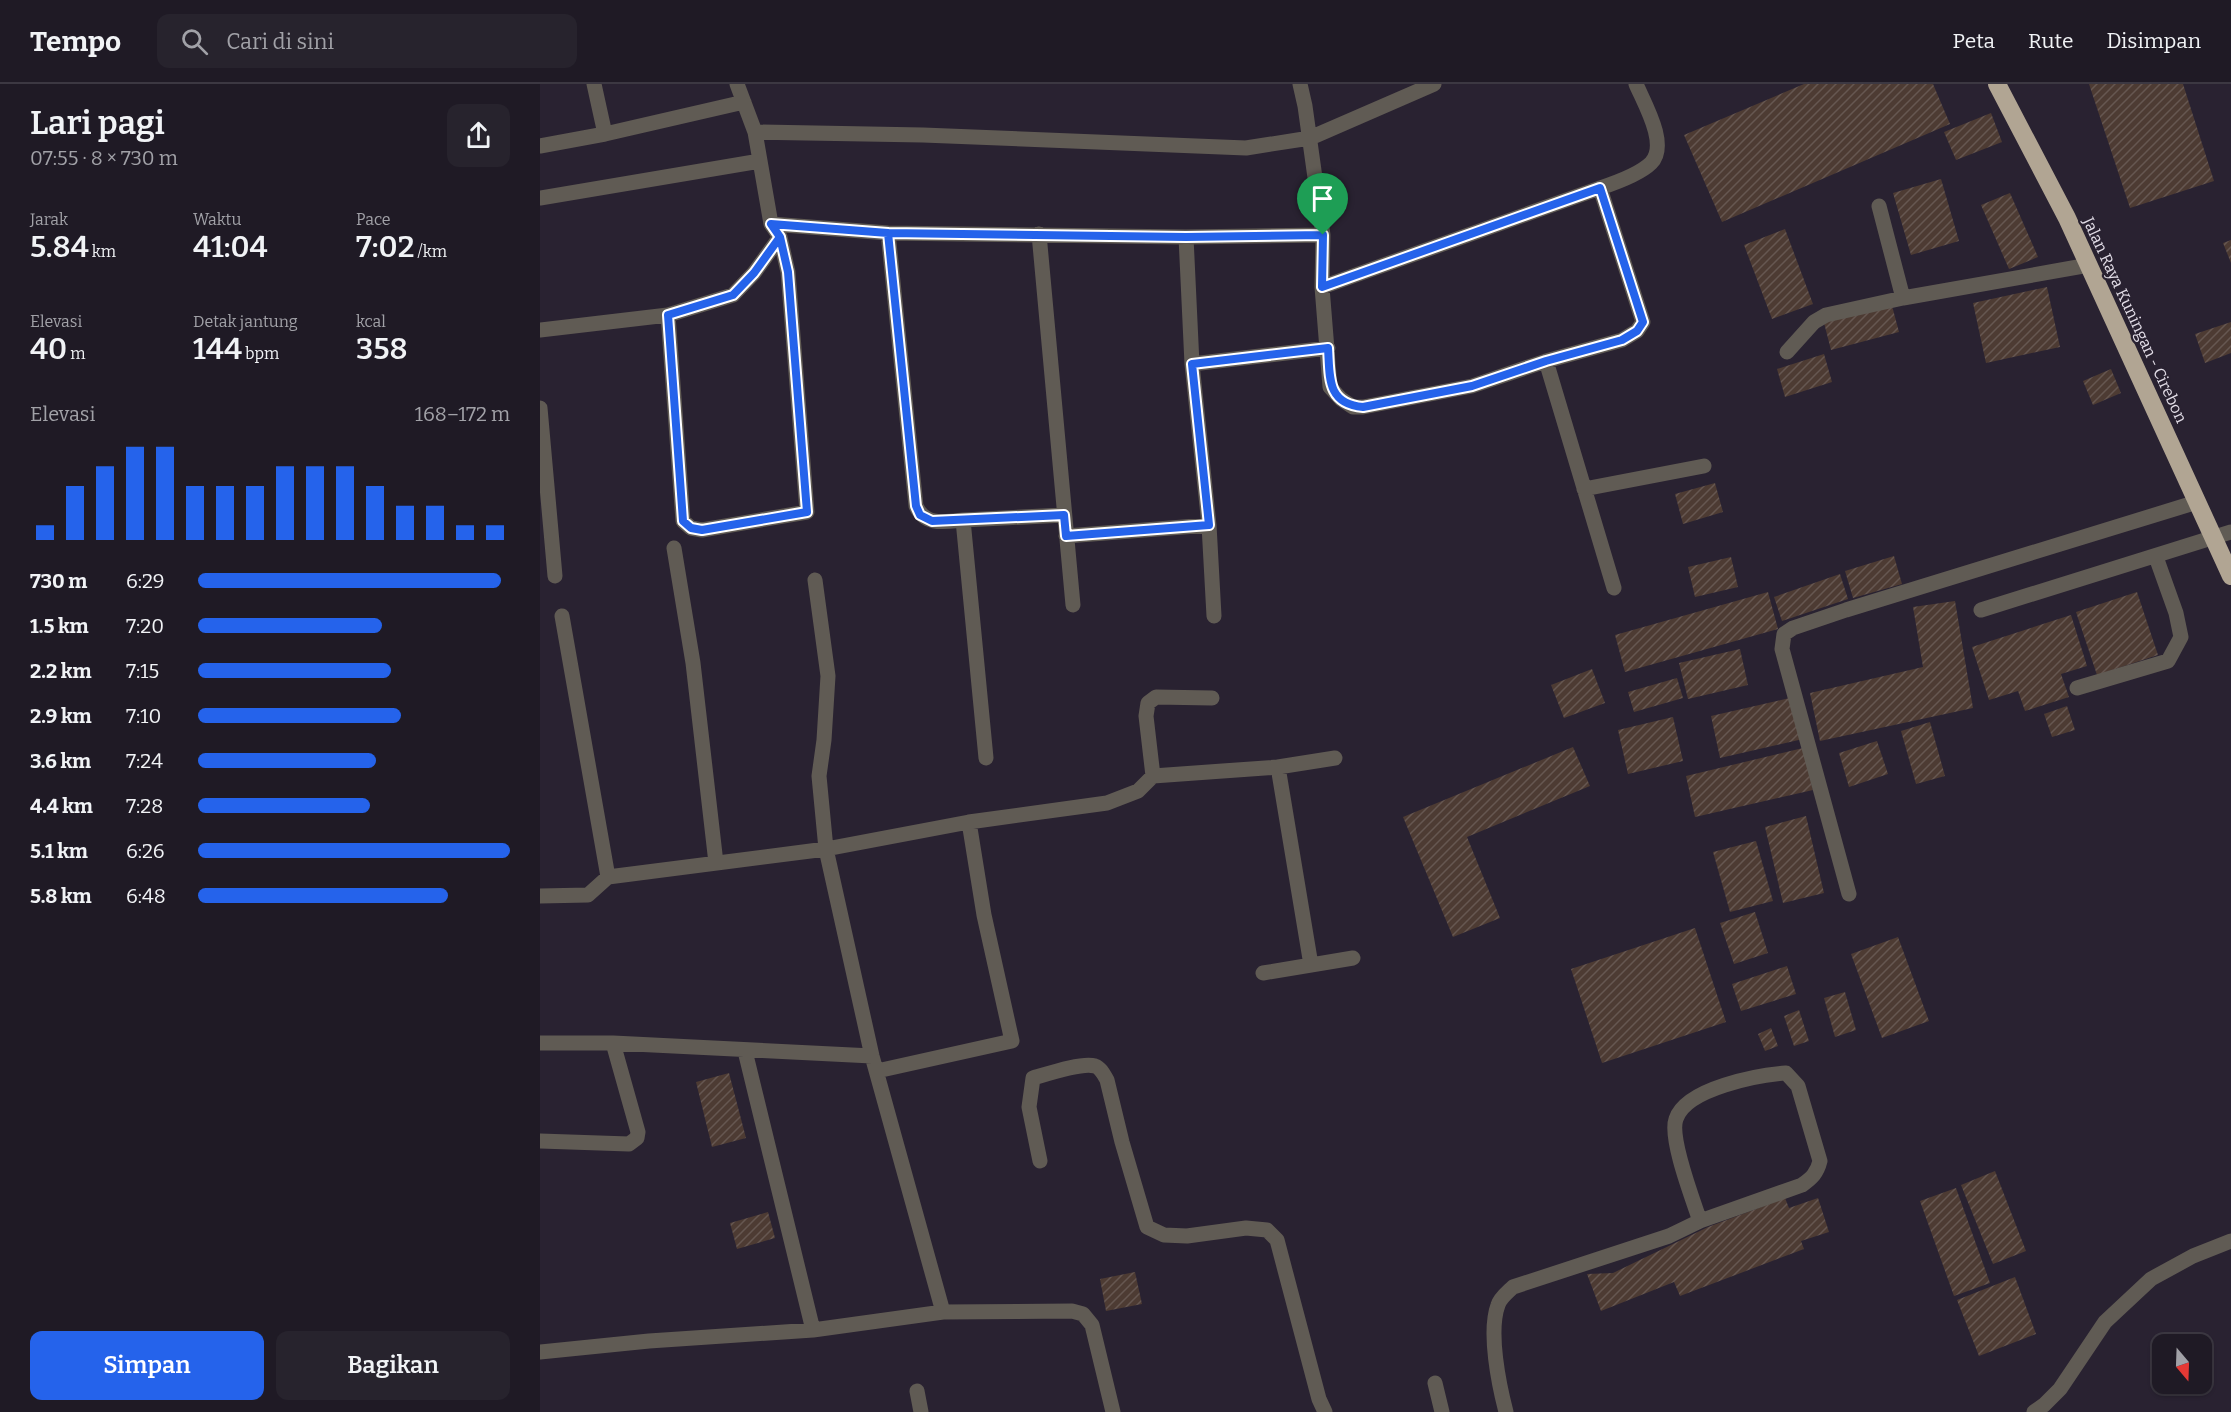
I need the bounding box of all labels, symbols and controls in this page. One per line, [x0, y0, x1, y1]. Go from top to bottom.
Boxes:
search box [157, 14, 577, 68]
text: Tempo [30, 25, 121, 58]
icon: search [178, 25, 211, 58]
text: Cari di sini [226, 28, 334, 55]
text: Peta [1953, 28, 1995, 54]
text: Rute [2028, 28, 2073, 54]
text: Disimpan [2106, 28, 2201, 54]
text: Lari pagi [30, 103, 165, 143]
button: share [447, 104, 510, 167]
text: 07:55 · 8 × 730 m [30, 146, 178, 170]
pin [1297, 173, 1348, 235]
icon: arrive [1306, 182, 1339, 215]
text: Jarak [30, 210, 68, 229]
text: Waktu [193, 210, 241, 229]
text: Pace [356, 210, 391, 229]
street label: Jalan Raya Kuningan - Cirebon [2079, 213, 2191, 426]
text: 5.84 [30, 229, 89, 265]
text: 41:04 [193, 229, 268, 265]
text: 7:02 [356, 229, 414, 265]
text: km [89, 242, 116, 261]
text: /km [414, 242, 447, 261]
text: Elevasi [30, 312, 82, 331]
text: Detak jantung [193, 312, 298, 331]
text: kcal [356, 312, 386, 331]
text: 40 [30, 331, 67, 367]
text: 144 [193, 331, 242, 367]
text: 358 [356, 331, 408, 367]
text: m [67, 344, 86, 363]
text: bpm [242, 344, 279, 363]
text: Elevasi [30, 402, 95, 426]
text: 168–172 m [415, 402, 510, 426]
text: 730 m [30, 569, 87, 593]
text: 6:29 [126, 569, 165, 593]
text: 1.5 km [30, 614, 89, 638]
text: 7:20 [126, 614, 164, 638]
text: 2.2 km [30, 659, 92, 683]
text: 7:15 [126, 659, 159, 683]
text: 2.9 km [30, 704, 92, 728]
text: 7:10 [126, 704, 161, 728]
text: 3.6 km [30, 749, 91, 773]
text: 7:24 [126, 749, 163, 773]
text: 4.4 km [30, 794, 93, 818]
text: 7:28 [126, 794, 163, 818]
text: 5.1 km [30, 839, 88, 863]
text: 6:26 [126, 839, 165, 863]
text: 5.8 km [30, 884, 92, 908]
text: 6:48 [126, 884, 166, 908]
button: Simpan [30, 1331, 264, 1400]
button: Bagikan [276, 1331, 510, 1400]
north arrow [2152, 1334, 2212, 1394]
map controls [2152, 1334, 2212, 1394]

